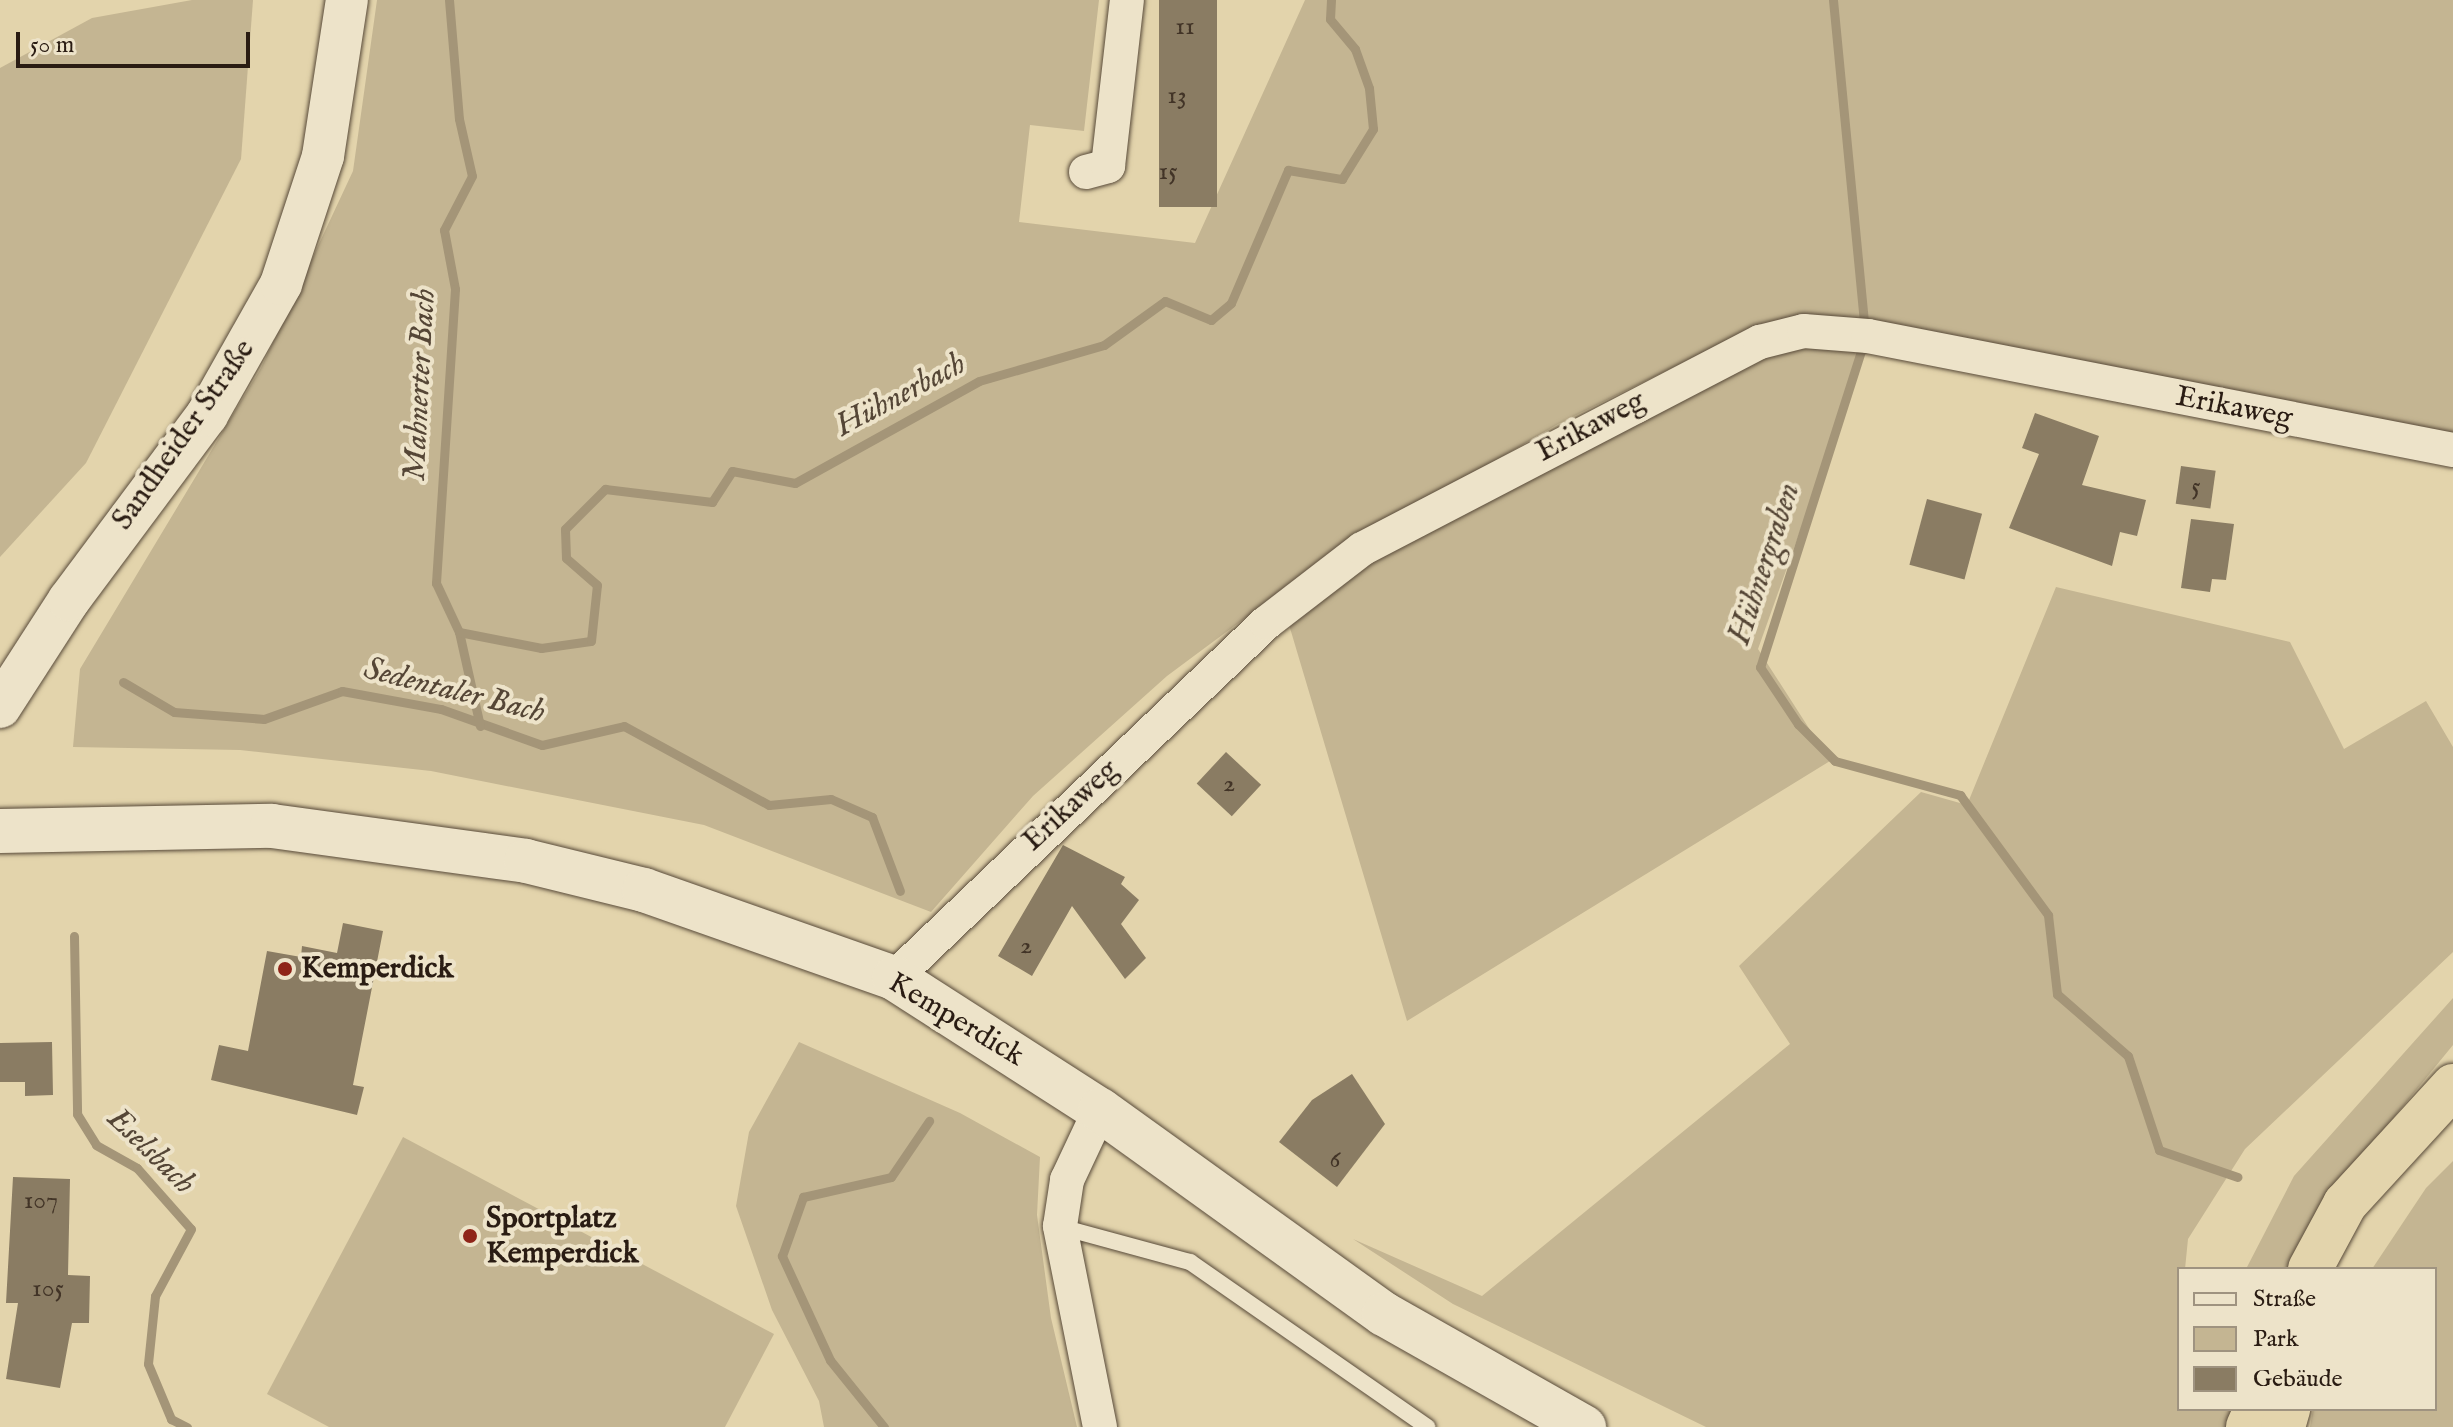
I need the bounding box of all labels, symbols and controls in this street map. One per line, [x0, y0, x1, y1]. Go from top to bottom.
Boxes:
house number: 11 [1175, 11, 1195, 43]
scale bar [20, 16, 254, 66]
text: 50 m [30, 30, 74, 61]
house number: 13 [1167, 80, 1187, 112]
house number: 15 [1158, 156, 1178, 188]
water label: Mahnerter Bach [397, 288, 445, 482]
street label: Sandheider Straße [105, 333, 263, 537]
water label: Hühnerbach [829, 346, 973, 446]
street label: Erikaweg [2173, 379, 2295, 437]
street label: Erikaweg [1530, 383, 1652, 471]
house number: 5 [2191, 471, 2201, 503]
water label: Hühnergraben [1722, 479, 1810, 649]
water label: Sedentaler Bach [359, 651, 549, 733]
street label: Erikaweg [1016, 753, 1126, 859]
house number: 2 [1223, 768, 1235, 800]
house number: 2 [1020, 930, 1032, 962]
place label: Kemperdick [301, 951, 454, 987]
marker: Kemperdick [276, 960, 294, 978]
street label: Kemperdick [881, 965, 1031, 1075]
water label: Eselsbach [98, 1101, 202, 1203]
house number: 6 [1330, 1144, 1340, 1176]
house number: 107 [24, 1185, 58, 1217]
place label: Sportplatz Kemperdick [486, 1201, 639, 1272]
marker: Sportplatz Kemperdick [461, 1227, 479, 1245]
legend [2177, 1267, 2437, 1411]
house number: 105 [32, 1273, 64, 1305]
text: Straße [2253, 1284, 2316, 1315]
text: Park [2253, 1324, 2299, 1355]
text: Gebäude [2253, 1364, 2343, 1395]

